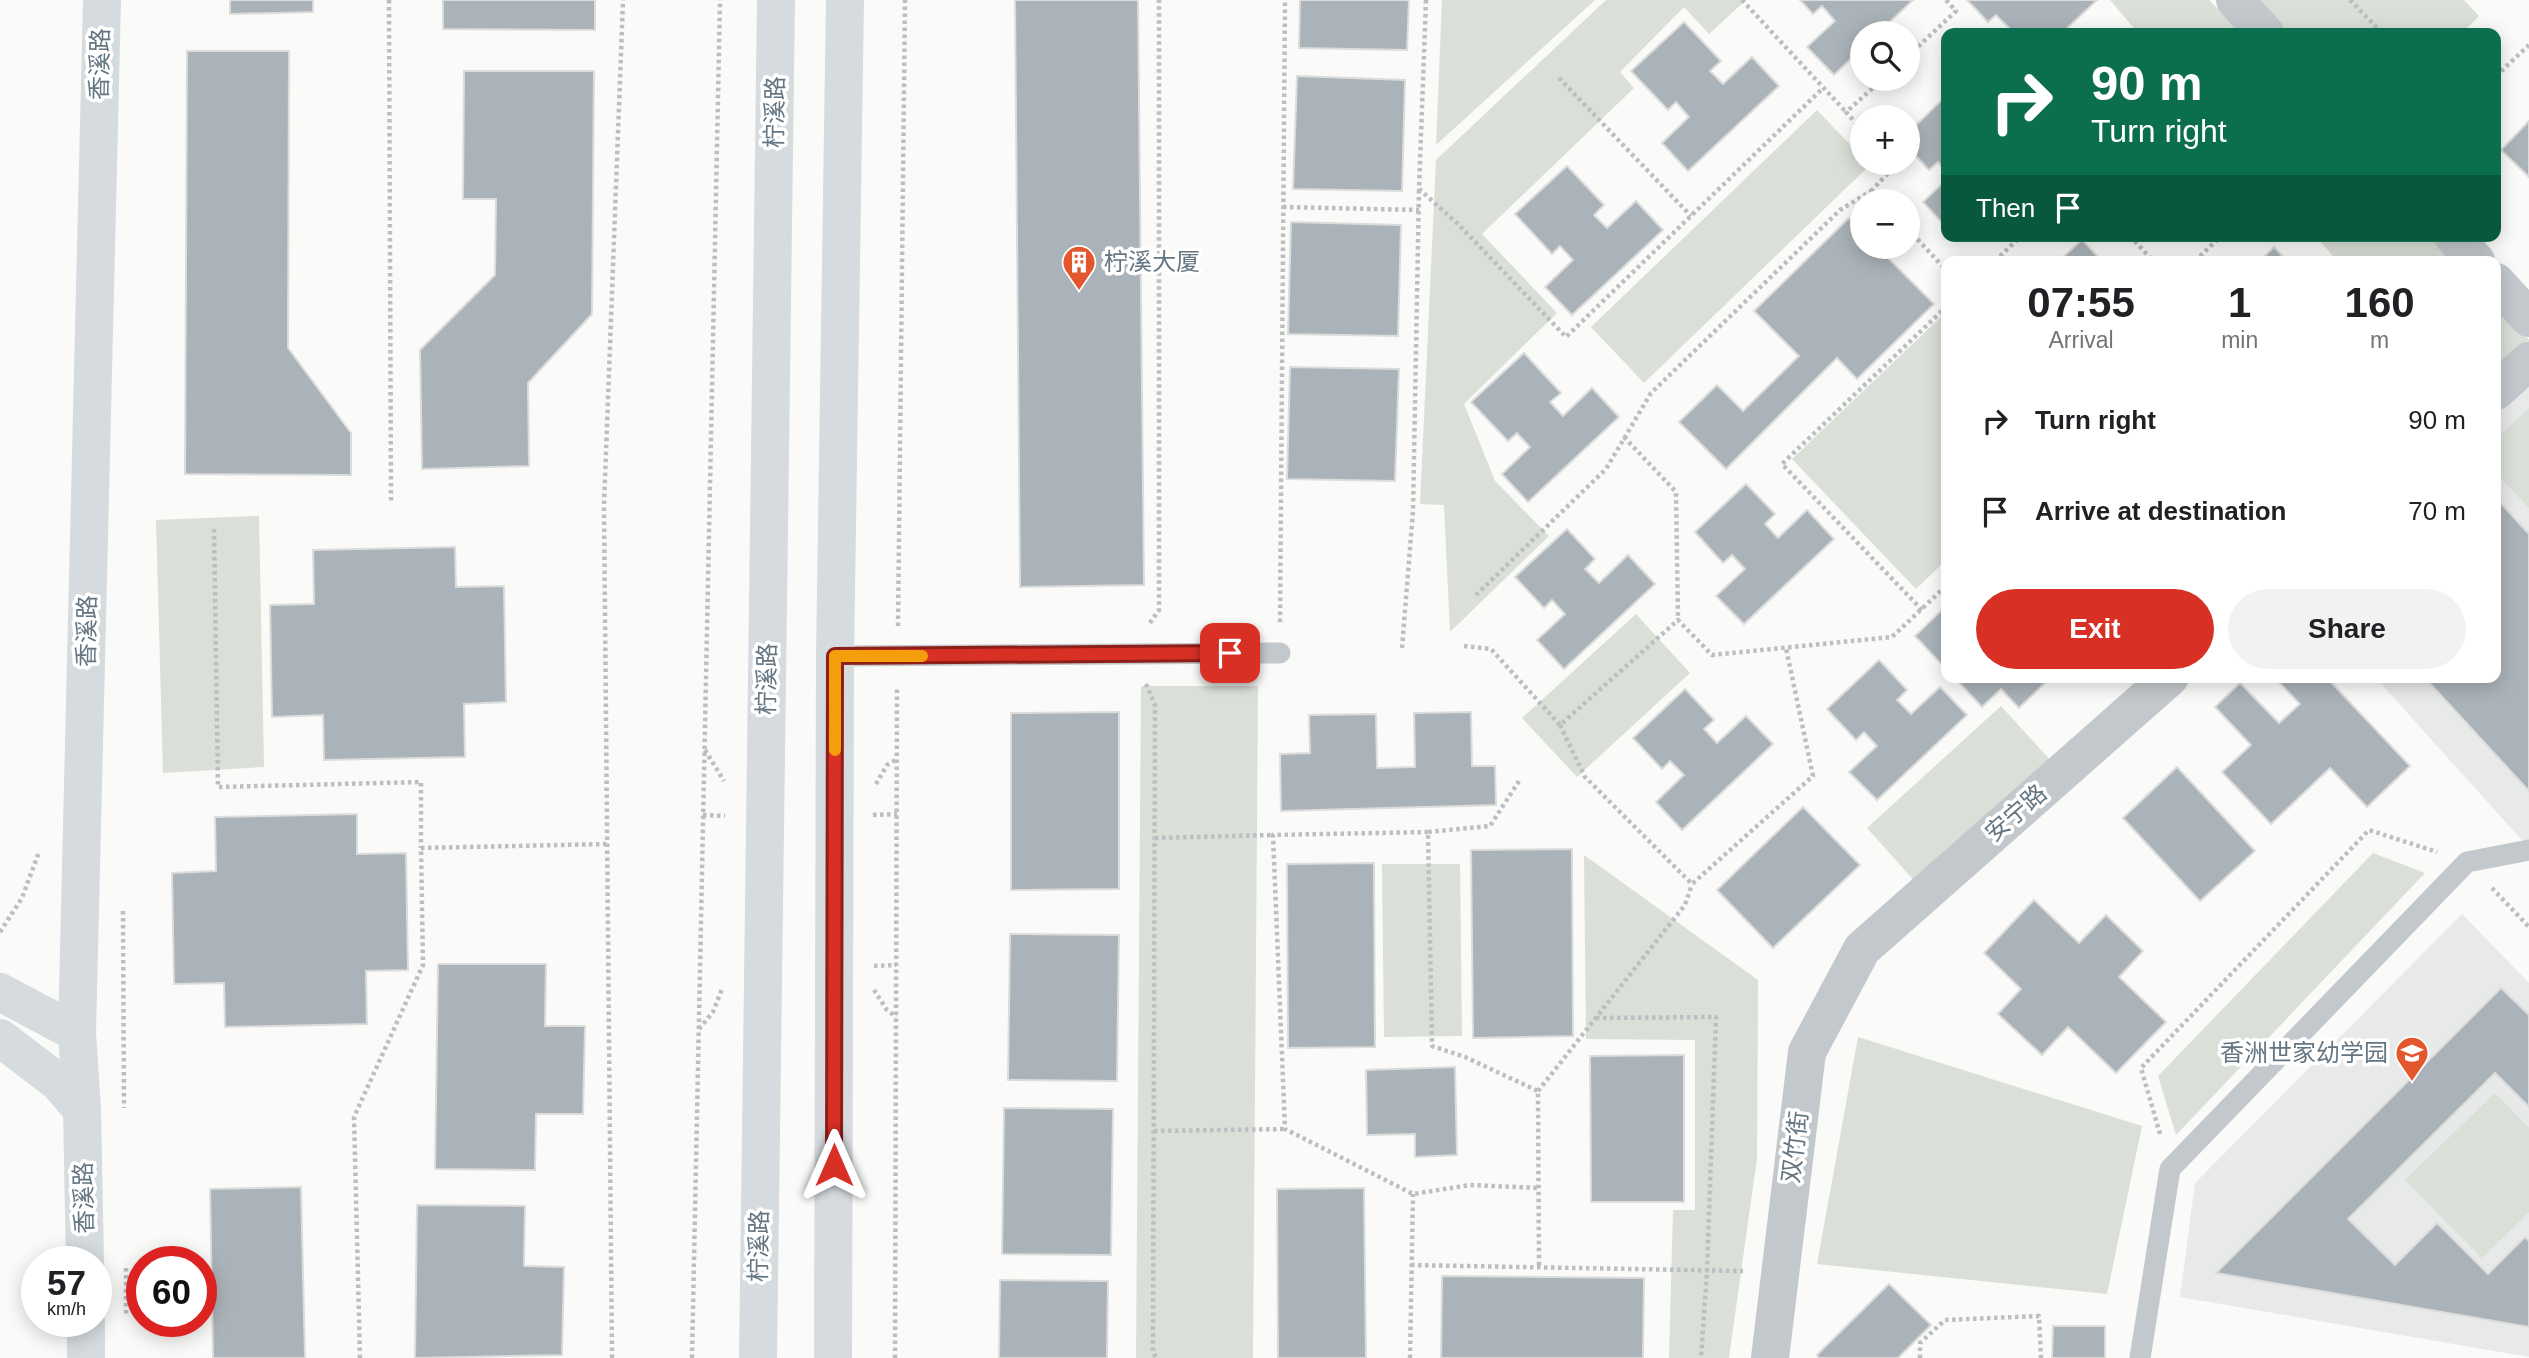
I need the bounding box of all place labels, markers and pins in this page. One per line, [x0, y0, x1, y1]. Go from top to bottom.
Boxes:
building icon: 柠溪大厦 [1060, 243, 1098, 292]
place label: 柠溪大厦 [1104, 248, 1200, 275]
pin [1200, 623, 1260, 683]
school or university icon: 香洲世家幼学园 [2393, 1034, 2431, 1083]
place label: 香洲世家幼学园 [2220, 1039, 2388, 1066]

